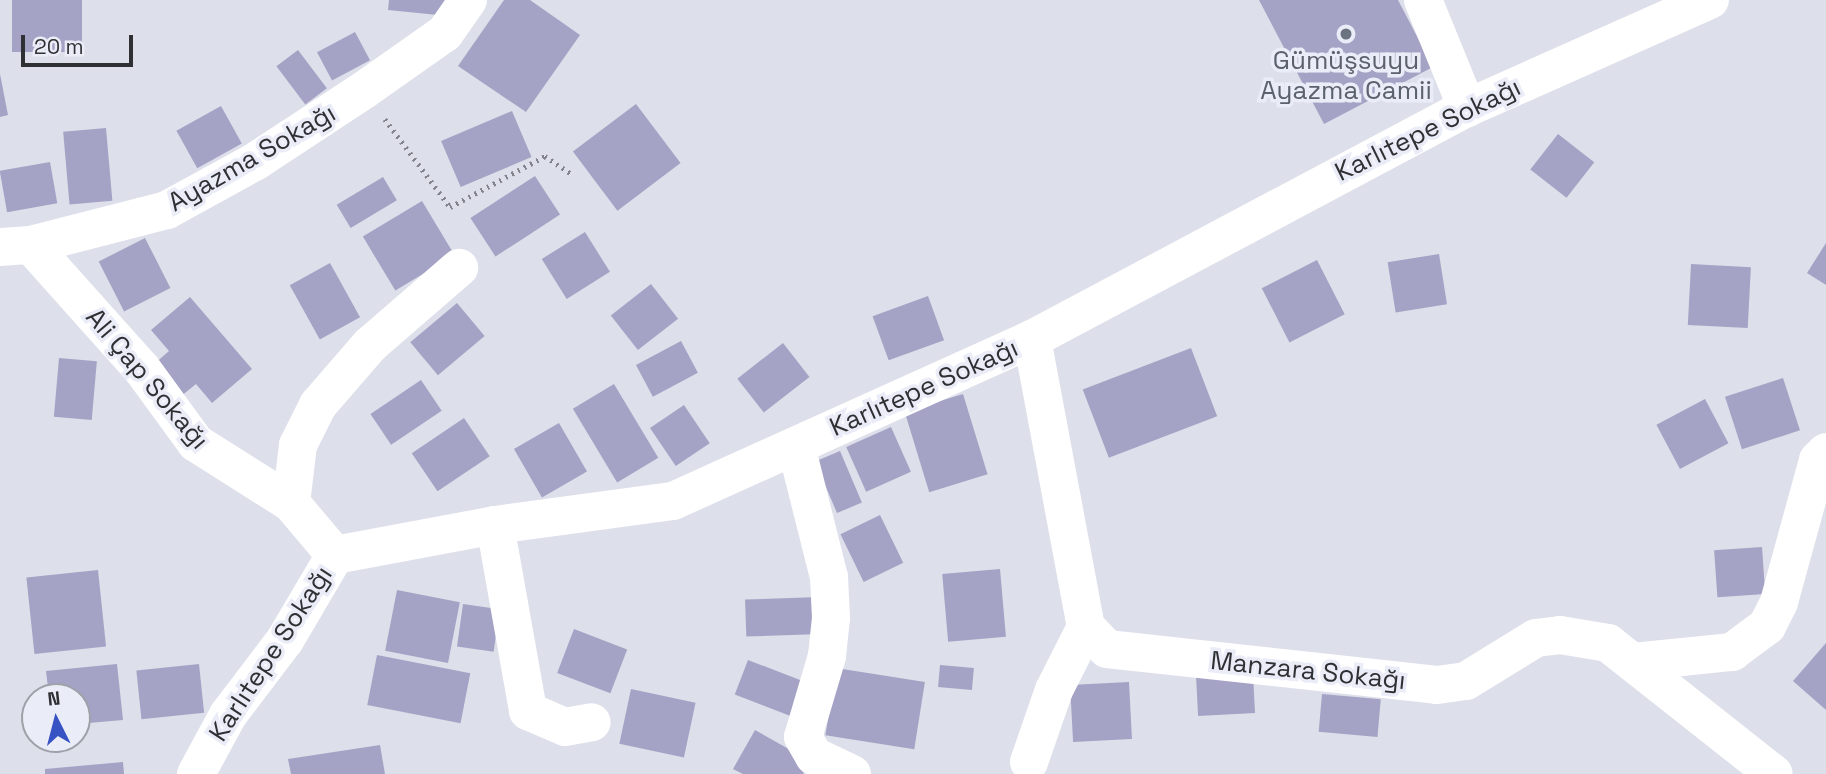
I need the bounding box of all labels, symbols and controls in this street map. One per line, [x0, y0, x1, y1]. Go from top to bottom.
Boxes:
scale bar [24, 21, 136, 65]
marker: Gümüşsuyu Ayazma Camii [1338, 26, 1354, 42]
text: 20 m [34, 33, 84, 60]
place label: Gümüşsuyu Ayazma Camii [1260, 45, 1432, 106]
street label: Karlıtepe Sokağı [1330, 72, 1526, 188]
street label: Ayazma Sokağı [163, 97, 341, 219]
street label: Ali Çap Sokağı [79, 302, 215, 456]
street label: Karlıtepe Sokağı [825, 333, 1023, 443]
street label: Karlıtepe Sokağı [203, 561, 339, 747]
street label: Manzara Sokağı [1209, 645, 1407, 697]
north arrow [21, 683, 91, 753]
text: N [46, 686, 62, 712]

